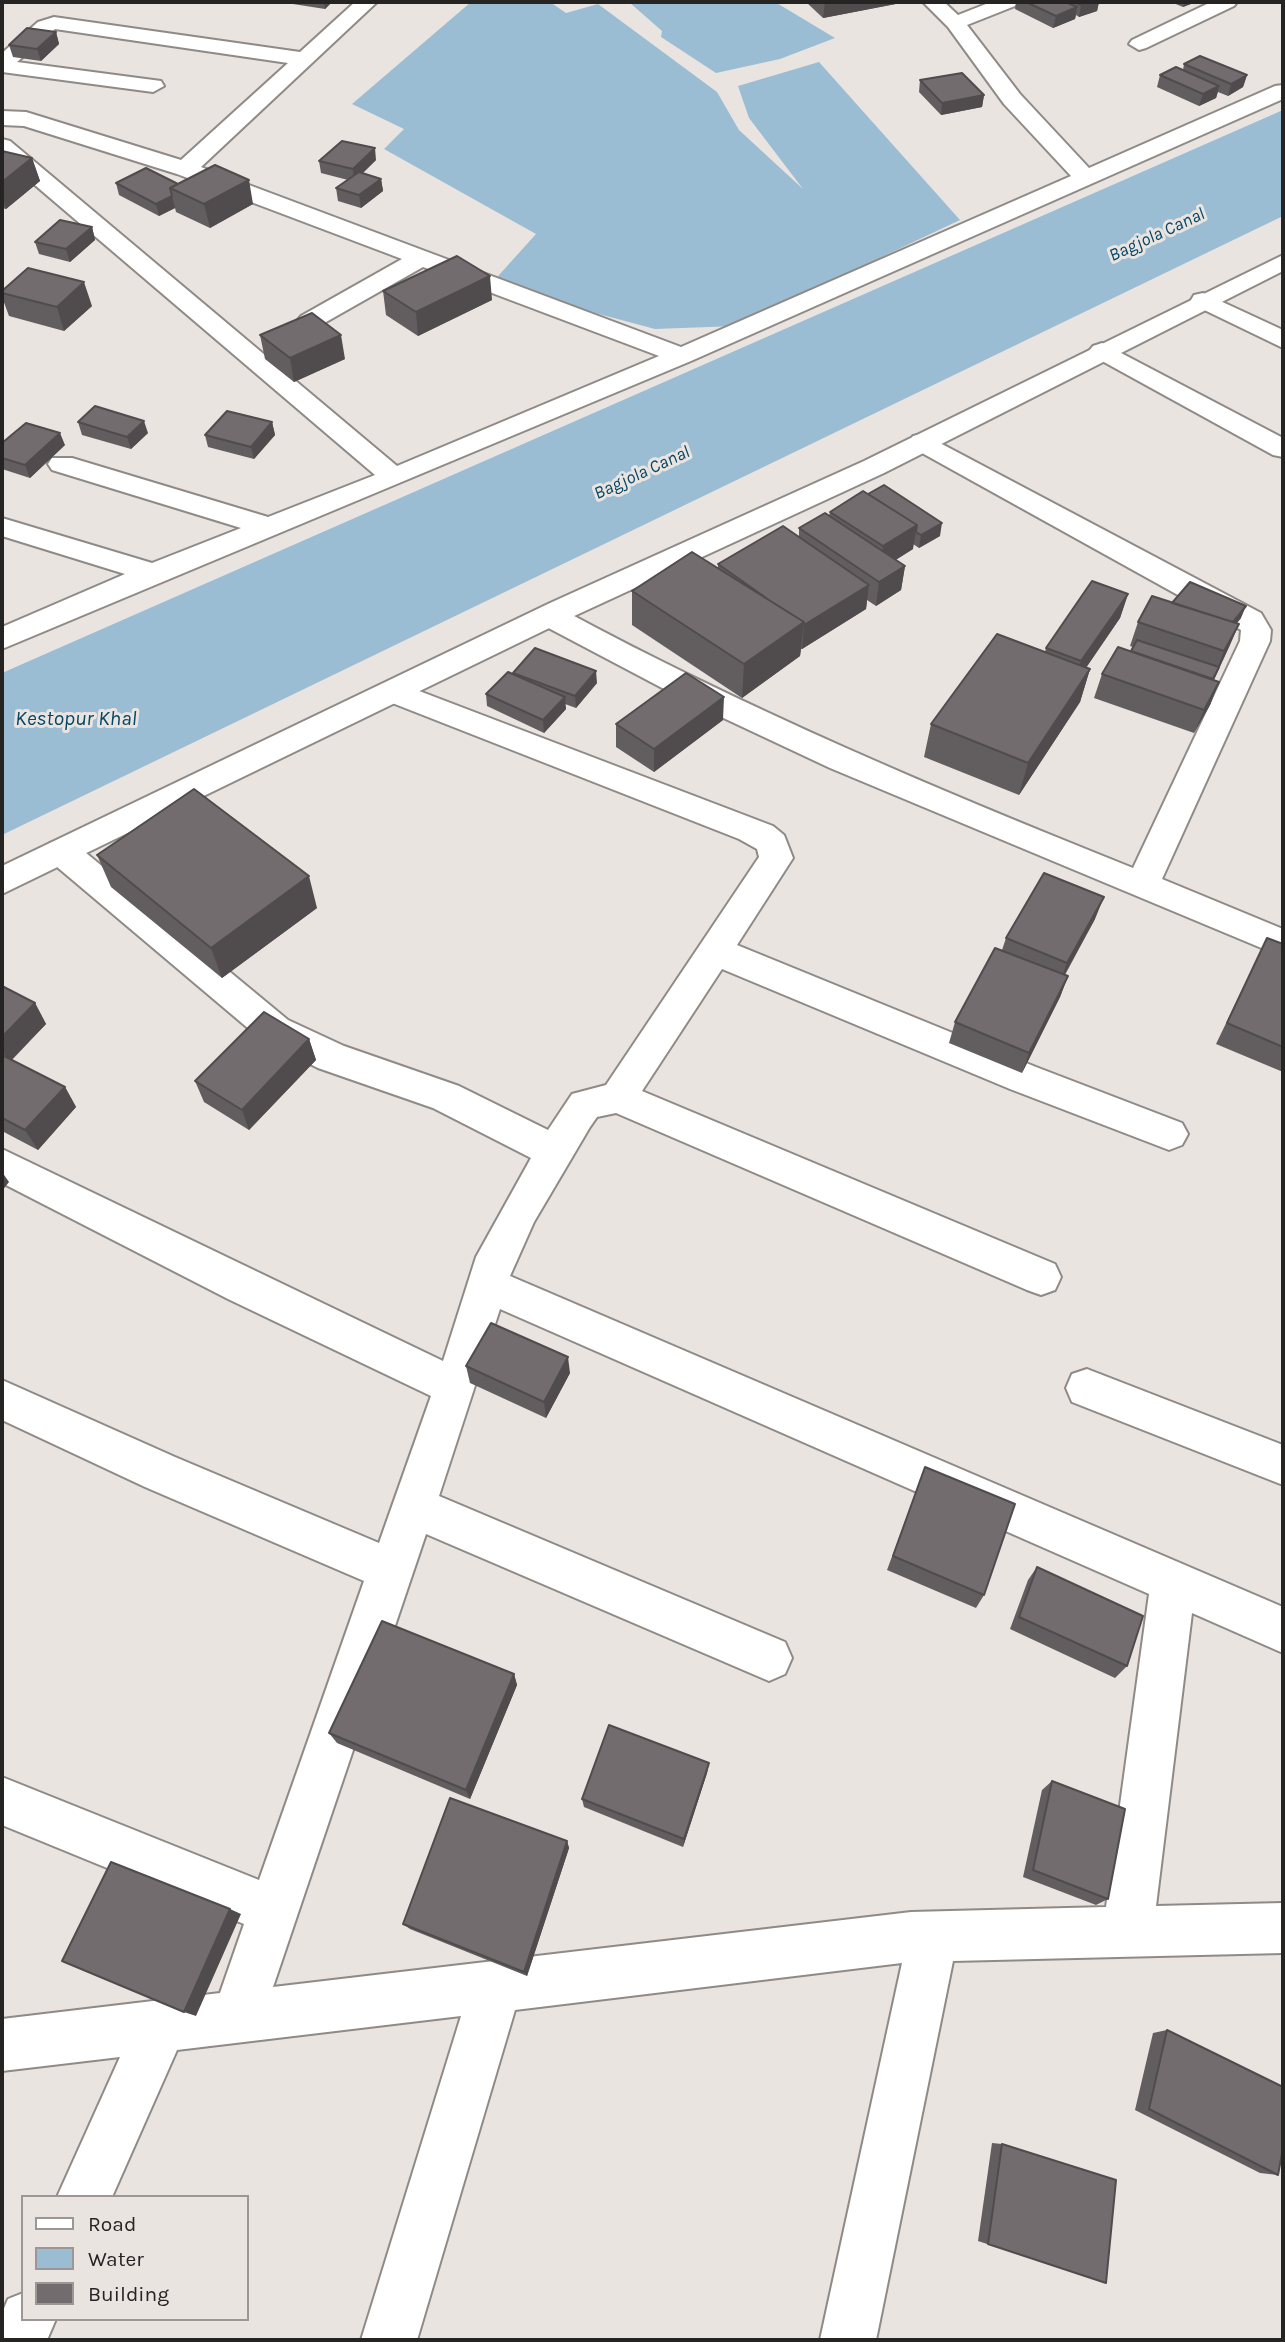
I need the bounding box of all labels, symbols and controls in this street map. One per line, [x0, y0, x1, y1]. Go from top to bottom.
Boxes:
water label: Bagjola Canal [1106, 203, 1208, 267]
water label: Bagjola Canal [591, 441, 693, 505]
water label: Kestopur Khal [15, 706, 137, 732]
legend [21, 2195, 248, 2321]
text: Road [88, 2212, 136, 2236]
text: Water [88, 2247, 144, 2271]
text: Building [88, 2282, 169, 2306]

